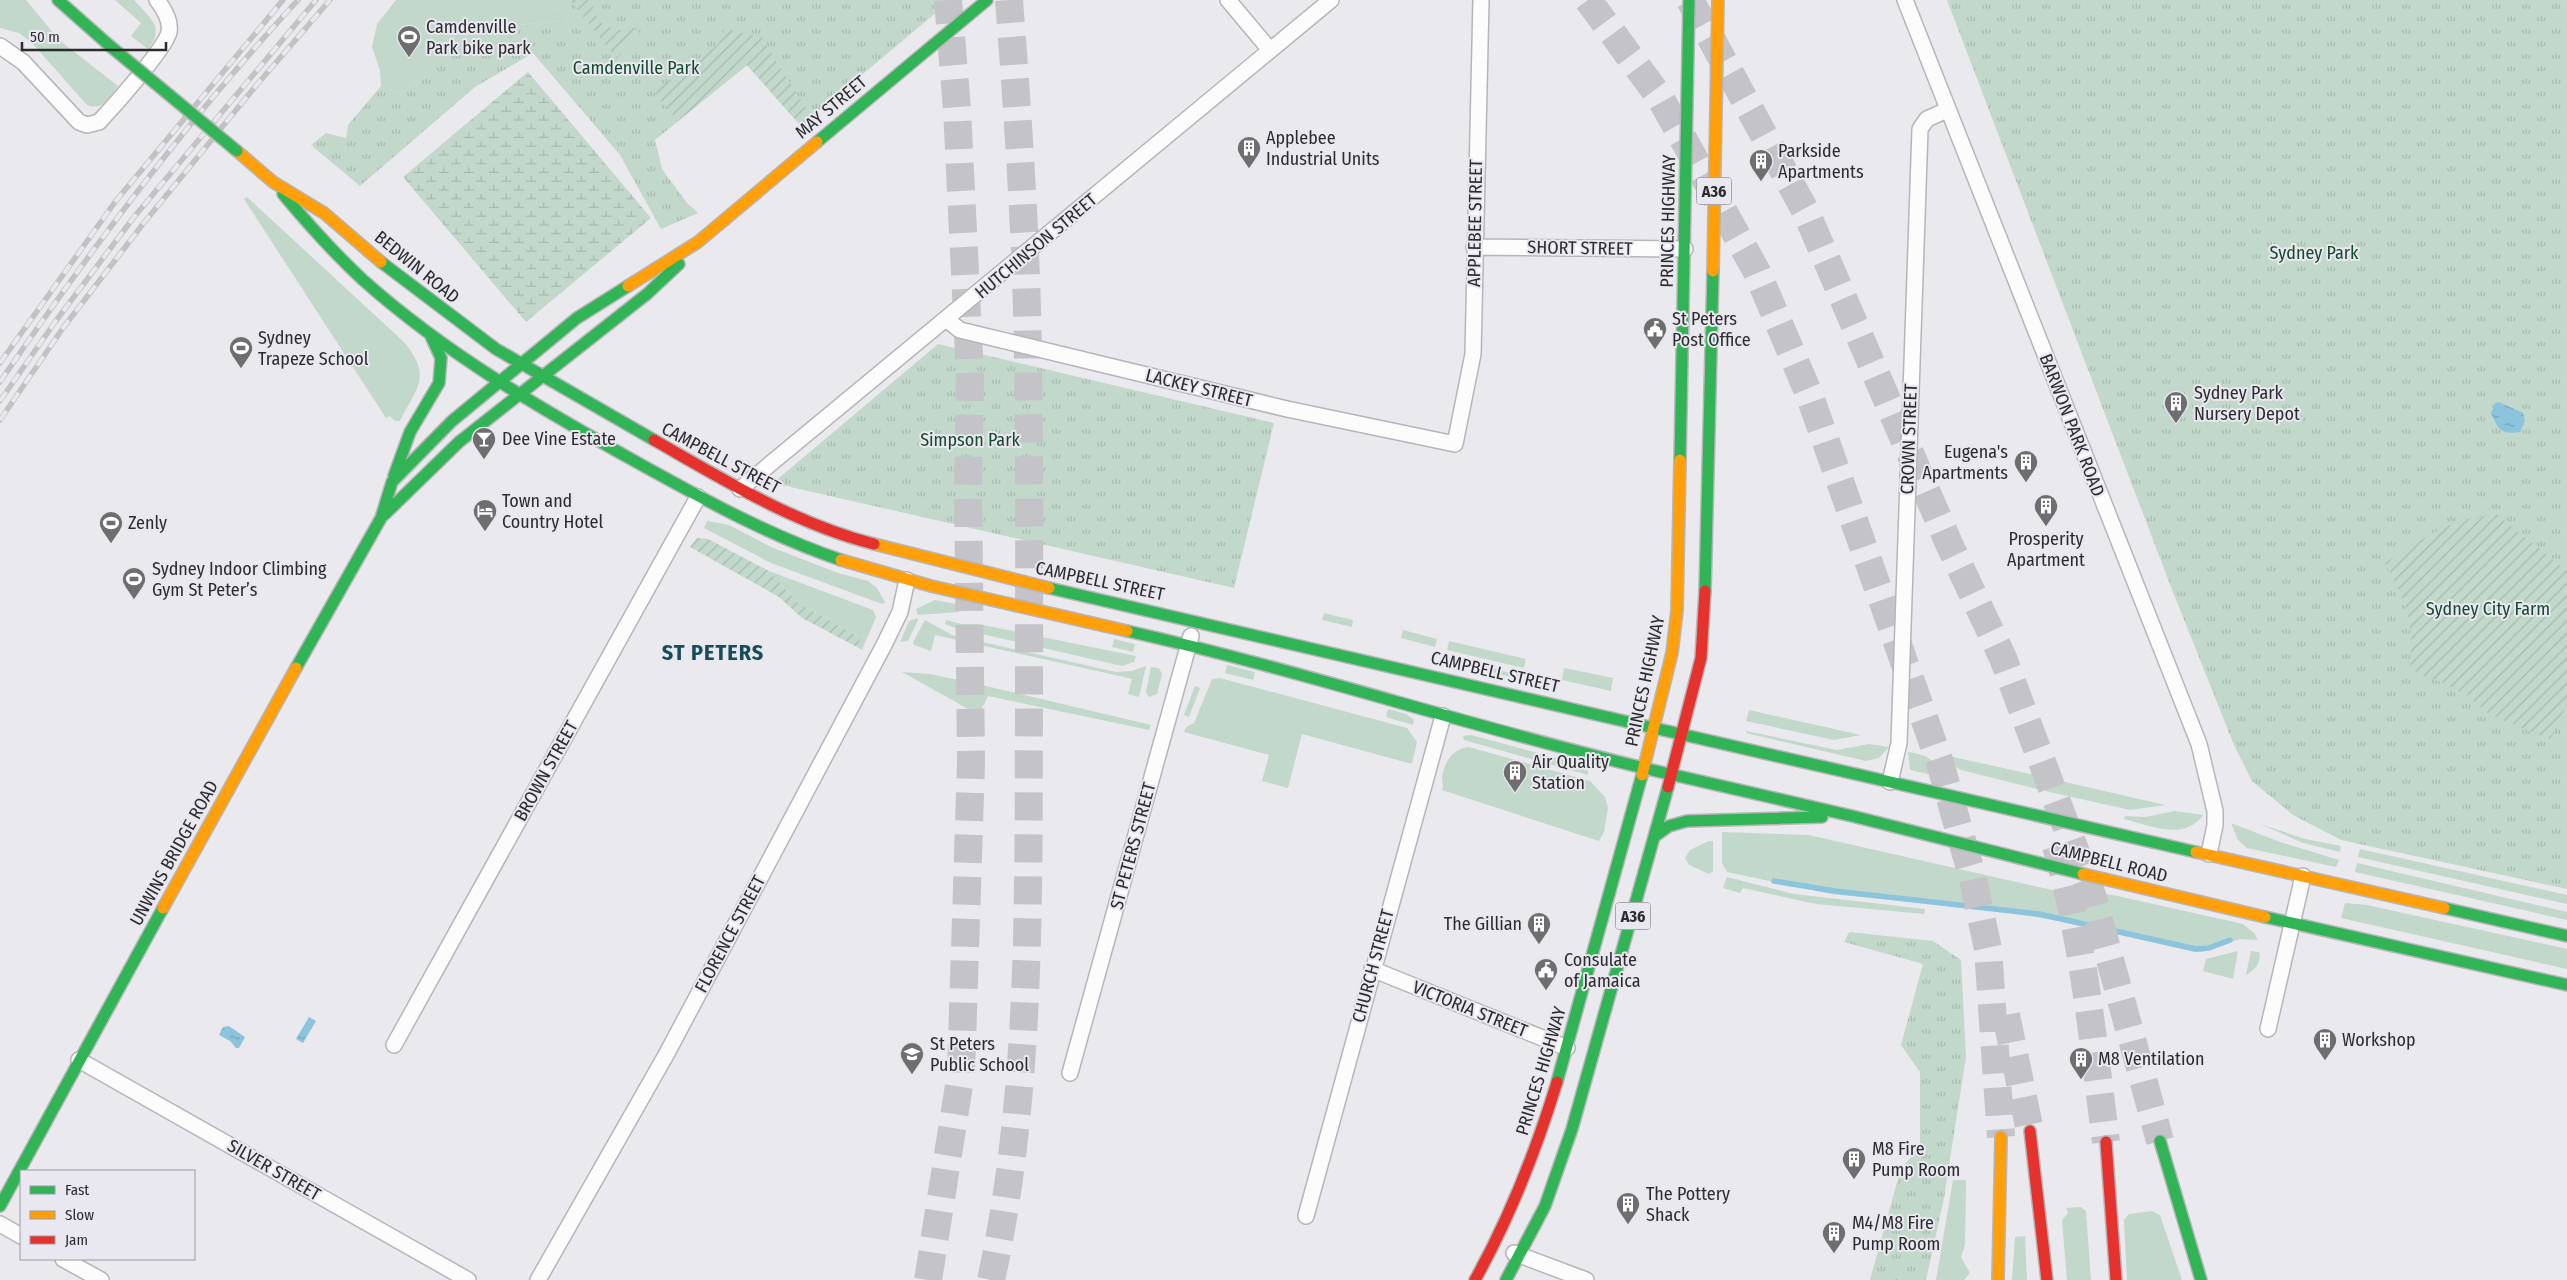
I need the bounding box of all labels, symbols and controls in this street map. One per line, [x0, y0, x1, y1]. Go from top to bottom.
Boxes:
place label: Camdenville Park bike park [426, 16, 531, 59]
scale bar [22, 20, 166, 52]
sports icon: Camdenville Park bike park [396, 24, 422, 58]
text: 50 m [30, 28, 60, 46]
park label: Camdenville Park [573, 57, 700, 79]
street label: MAY STREET [791, 70, 872, 143]
place label: Applebee Industrial Units [1266, 127, 1380, 170]
building icon: Applebee Industrial Units [1236, 135, 1262, 169]
place label: Parkside Apartments [1778, 140, 1864, 183]
building icon: Parkside Apartments [1748, 148, 1774, 182]
street label: PRINCES HIGHWAY [1656, 154, 1680, 288]
street label: APPLEBEE STREET [1463, 158, 1487, 287]
road number: A36 [1696, 178, 1732, 205]
street label: HUTCHINSON STREET [971, 188, 1102, 303]
street label: BEDWIN ROAD [370, 226, 464, 308]
street label: SHORT STREET [1527, 236, 1633, 260]
park label: Sydney Park [2270, 242, 2359, 264]
place label: St Peters Post Office [1672, 308, 1751, 351]
public building icon: St Peters Post Office [1642, 316, 1668, 350]
place label: Sydney Trapeze School [258, 327, 369, 370]
sports icon: Sydney Trapeze School [228, 335, 254, 369]
street label: BARWON PARK ROAD [2035, 351, 2109, 499]
street label: LACKEY STREET [1143, 364, 1255, 412]
place label: Sydney Park Nursery Depot [2194, 382, 2300, 425]
street label: CROWN STREET [1896, 383, 1922, 495]
building icon: Sydney Park Nursery Depot [2163, 390, 2189, 424]
street label: CAMPBELL STREET [658, 417, 785, 499]
bar icon: Dee Vine Estate [471, 426, 497, 460]
place label: Dee Vine Estate [502, 428, 616, 450]
park label: Simpson Park [920, 429, 1020, 451]
place label: Eugena's Apartments [1922, 441, 2008, 484]
building icon: Eugena's Apartments [2013, 449, 2039, 483]
place label: Town and Country Hotel [502, 490, 603, 533]
building icon: Prosperity Apartment [2033, 493, 2059, 527]
hotel icon: Town and Country Hotel [472, 498, 498, 532]
sports icon: Zenly [98, 510, 124, 544]
place label: Zenly [128, 512, 167, 534]
place label: Prosperity Apartment [2007, 528, 2085, 571]
street label: CAMPBELL STREET [1034, 557, 1167, 606]
place label: Sydney Indoor Climbing Gym St Peter’s [152, 558, 327, 601]
sports icon: Sydney Indoor Climbing Gym St Peter’s [121, 566, 147, 600]
park label: Sydney City Farm [2426, 598, 2550, 620]
street label: PRINCES HIGHWAY [1620, 613, 1670, 748]
district label: ST PETERS [662, 639, 764, 666]
street label: CAMPBELL STREET [1429, 647, 1562, 698]
street label: BROWN STREET [509, 716, 583, 825]
place label: Air Quality Station [1532, 751, 1609, 794]
building icon: Air Quality Station [1502, 759, 1528, 793]
street label: UNWINS BRIDGE ROAD [125, 777, 223, 929]
street label: ST PETERS STREET [1105, 780, 1161, 912]
street label: CAMPBELL ROAD [2048, 837, 2170, 887]
street label: FLORENCE STREET [690, 871, 770, 996]
road number: A36 [1616, 902, 1650, 929]
street label: CHURCH STREET [1347, 906, 1399, 1025]
building icon: The Gillian [1526, 911, 1552, 945]
place label: The Gillian [1444, 913, 1522, 935]
place label: Consulate of Jamaica [1564, 949, 1641, 992]
public building icon: Consulate of Jamaica [1533, 957, 1559, 991]
street label: VICTORIA STREET [1409, 976, 1531, 1042]
street label: PRINCES HIGHWAY [1511, 1004, 1571, 1138]
building icon: Workshop [2312, 1027, 2338, 1061]
place label: Workshop [2342, 1029, 2416, 1051]
place label: St Peters Public School [930, 1033, 1029, 1076]
school or university icon: St Peters Public School [899, 1041, 925, 1075]
building icon: M8 Ventilation [2068, 1046, 2094, 1080]
place label: M8 Ventilation [2098, 1048, 2204, 1070]
street label: SILVER STREET [224, 1135, 325, 1206]
place label: M8 Fire Pump Room [1872, 1138, 1960, 1181]
building icon: M8 Fire Pump Room [1841, 1146, 1867, 1180]
legend [20, 1170, 195, 1260]
text: Fast [65, 1181, 89, 1199]
place label: The Pottery Shack [1646, 1183, 1730, 1226]
building icon: The Pottery Shack [1615, 1191, 1641, 1225]
text: Slow [65, 1206, 94, 1224]
place label: M4/M8 Fire Pump Room [1852, 1212, 1940, 1255]
building icon: M4/M8 Fire Pump Room [1821, 1220, 1847, 1254]
text: Jam [65, 1231, 88, 1249]

